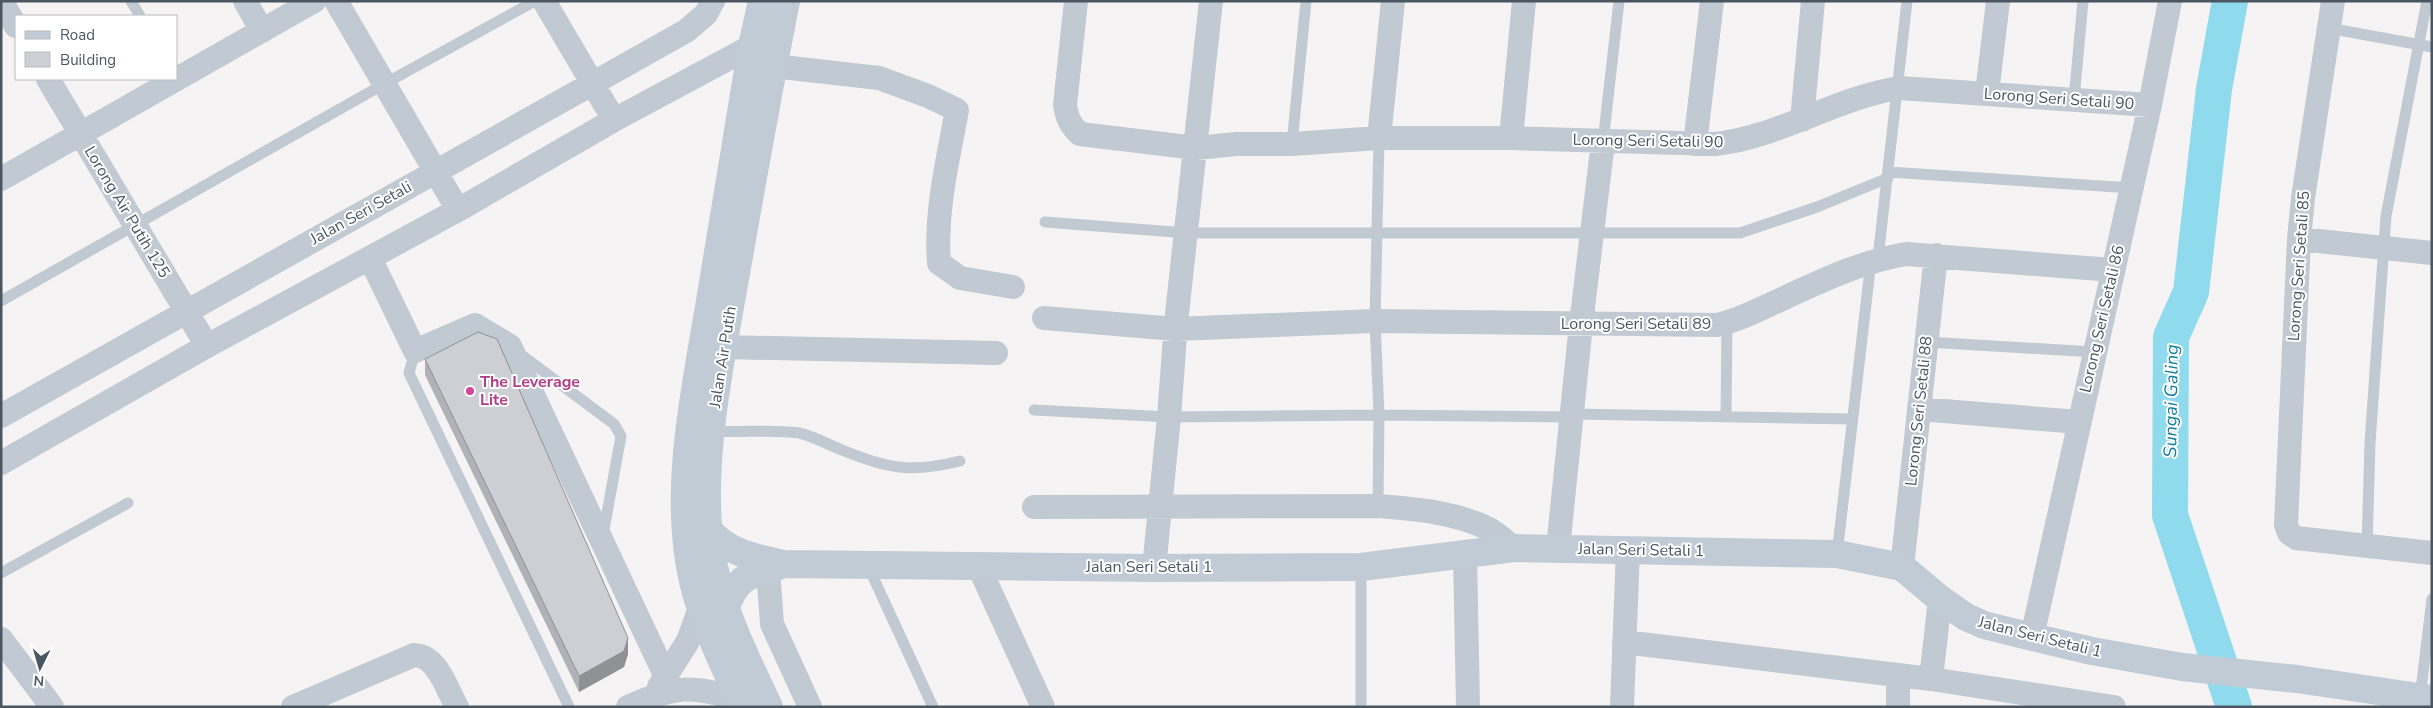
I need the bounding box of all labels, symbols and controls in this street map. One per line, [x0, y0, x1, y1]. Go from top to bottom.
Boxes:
legend [15, 15, 178, 80]
text: Road [60, 25, 95, 45]
text: Building [60, 50, 116, 70]
street label: Lorong Seri Setali 90 [1983, 83, 2135, 115]
street label: Lorong Seri Setali 90 [1572, 129, 1724, 153]
street label: Lorong Air Putih 125 [79, 142, 175, 282]
street label: Jalan Seri Setali [305, 176, 416, 250]
street label: Lorong Seri Setali 85 [2283, 190, 2315, 342]
street label: Lorong Seri Setali 86 [2074, 243, 2130, 395]
street label: Jalan Air Putih [704, 305, 742, 410]
street label: Lorong Seri Setali 89 [1561, 313, 1711, 335]
street label: Lorong Seri Setali 88 [1900, 335, 1938, 487]
water label: Sungai Galing [2158, 344, 2184, 458]
place label: The Leverage Lite [480, 371, 580, 411]
marker: The Leverage Lite [464, 385, 476, 397]
street label: Jalan Seri Setali 1 [1577, 538, 1704, 562]
street label: Jalan Seri Setali 1 [1085, 556, 1212, 578]
street label: Jalan Seri Setali 1 [1975, 611, 2104, 663]
north arrow [15, 643, 65, 693]
text: N [33, 671, 45, 690]

